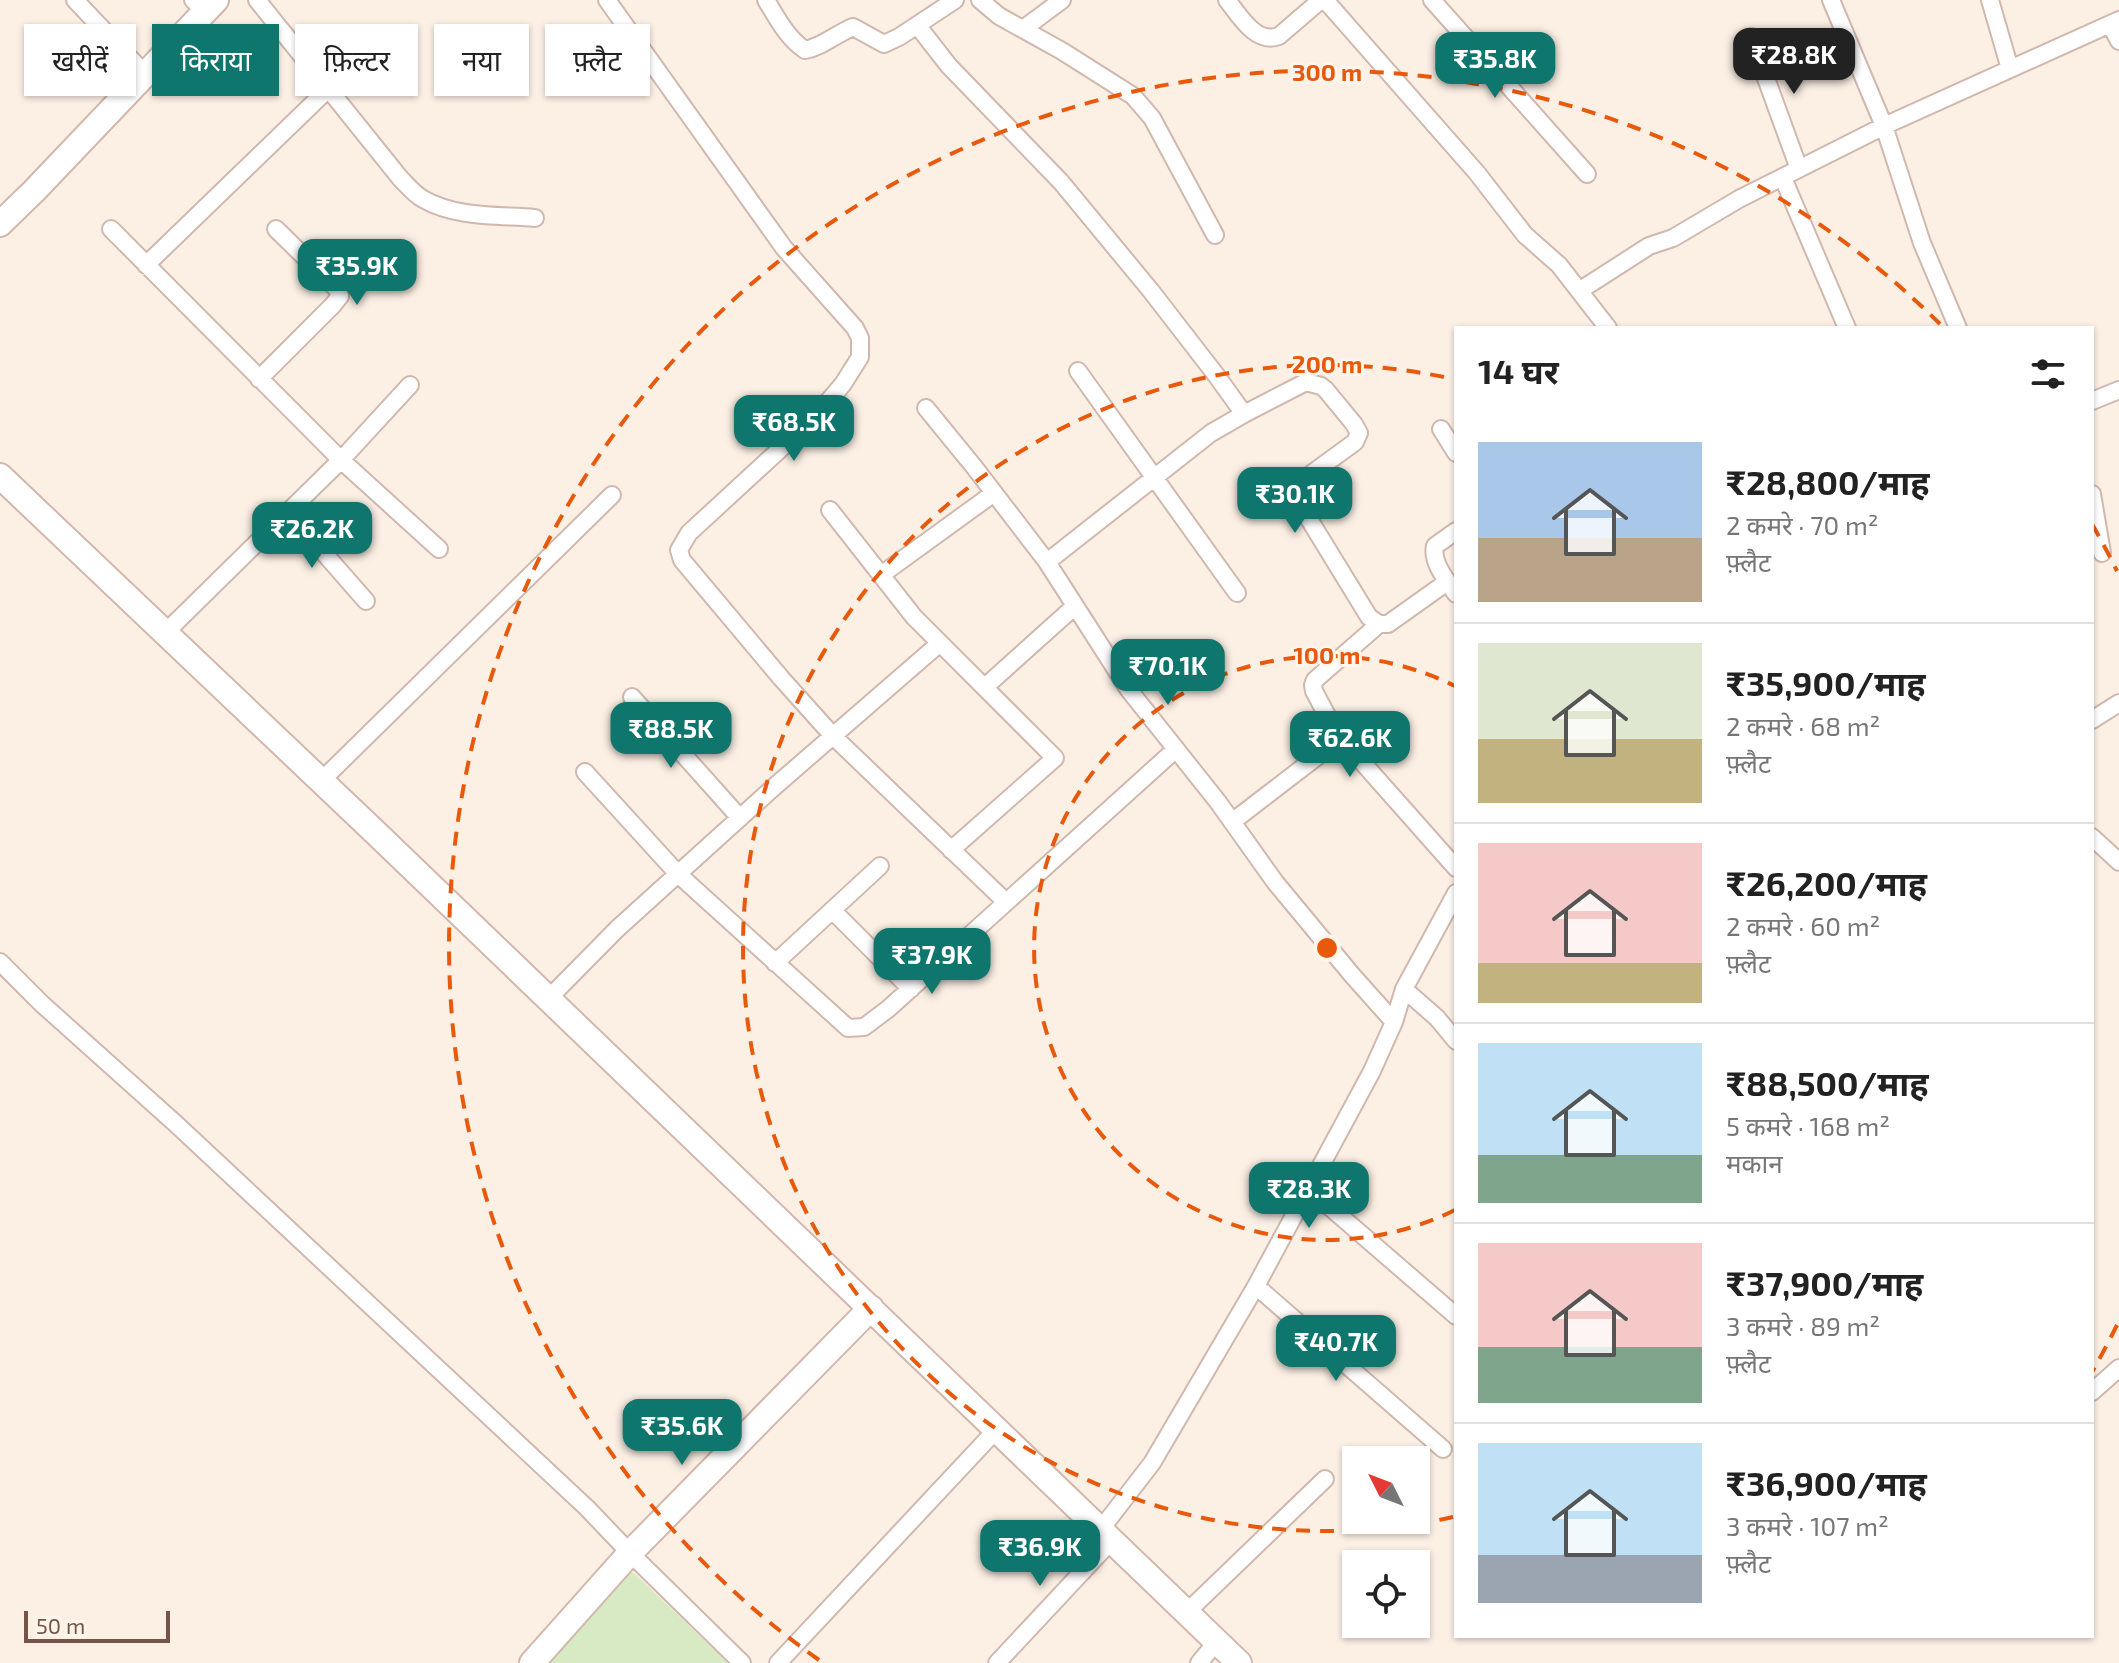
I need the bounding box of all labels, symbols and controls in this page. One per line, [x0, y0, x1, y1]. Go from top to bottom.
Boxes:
chip: खरीदें [24, 24, 136, 96]
chip: किराया [152, 24, 279, 96]
chip: फ़िल्टर [295, 24, 418, 96]
chip: नया [434, 24, 529, 96]
chip: फ़्लैट [545, 24, 650, 96]
pin: ₹28.8K [1729, 28, 1859, 96]
pin: ₹35.8K [1430, 32, 1560, 100]
text: ₹28.8K [1751, 38, 1837, 69]
text: ₹35.8K [1453, 42, 1537, 73]
text: 300 m [1292, 57, 1362, 86]
pin: ₹35.9K [292, 239, 422, 307]
text: ₹35.9K [316, 249, 398, 280]
text: 200 m [1292, 349, 1362, 378]
text: 14 घर [1478, 350, 1559, 391]
icon: filters [2026, 352, 2070, 396]
pin: ₹68.5K [729, 395, 859, 463]
text: ₹68.5K [752, 405, 836, 436]
text: ₹28,800/माह [1726, 461, 1930, 502]
pin: ₹30.1K [1230, 467, 1360, 535]
icon: home [1542, 474, 1638, 570]
text: ₹30.1K [1255, 477, 1335, 508]
pin: ₹26.2K [247, 502, 377, 570]
text: 2 कमरे · 70 m² [1726, 509, 1879, 540]
text: ₹26.2K [270, 512, 354, 543]
text: फ़्लैट [1726, 546, 1771, 577]
pin: ₹70.1K [1103, 639, 1233, 707]
text: 100 m [1294, 640, 1360, 669]
text: ₹70.1K [1129, 649, 1207, 680]
text: ₹35,900/माह [1726, 662, 1926, 703]
icon: home [1542, 675, 1638, 771]
pin: ₹88.5K [606, 702, 736, 770]
text: 2 कमरे · 68 m² [1726, 710, 1880, 741]
pin: ₹62.6K [1285, 711, 1415, 779]
text: ₹88.5K [629, 712, 713, 743]
text: ₹62.6K [1308, 721, 1392, 752]
text: फ़्लैट [1726, 747, 1771, 778]
text: ₹26,200/माह [1726, 862, 1927, 903]
icon: home [1542, 875, 1638, 971]
text: 2 कमरे · 60 m² [1726, 910, 1880, 941]
pin: ₹37.9K [867, 928, 997, 996]
centre of rings [1313, 934, 1341, 962]
text: ₹37.9K [892, 938, 972, 969]
text: फ़्लैट [1726, 947, 1771, 978]
text: ₹88,500/माह [1726, 1062, 1929, 1103]
icon: home [1542, 1075, 1638, 1171]
text: 5 कमरे · 168 m² [1726, 1110, 1890, 1141]
text: मकान [1726, 1147, 1783, 1178]
pin: ₹28.3K [1244, 1162, 1374, 1230]
text: ₹28.3K [1267, 1172, 1351, 1203]
text: ₹37,900/माह [1726, 1262, 1923, 1303]
icon: home [1542, 1275, 1638, 1371]
text: 3 कमरे · 89 m² [1726, 1310, 1880, 1341]
pin: ₹40.7K [1271, 1315, 1401, 1383]
text: ₹40.7K [1294, 1325, 1378, 1356]
text: फ़्लैट [1726, 1347, 1771, 1378]
pin: ₹35.6K [617, 1399, 747, 1467]
text: ₹35.6K [641, 1409, 723, 1440]
north arrow [1342, 1446, 1430, 1534]
map controls [1342, 1446, 1430, 1638]
text: ₹36,900/माह [1726, 1462, 1927, 1503]
icon: home [1542, 1475, 1638, 1571]
text: 3 कमरे · 107 m² [1726, 1510, 1889, 1541]
pin: ₹36.9K [975, 1520, 1105, 1588]
text: ₹36.9K [998, 1530, 1082, 1561]
text: फ़्लैट [1726, 1547, 1771, 1578]
button: locate [1342, 1550, 1430, 1638]
scale bar [24, 1607, 170, 1643]
text: 50 m [36, 1612, 85, 1638]

